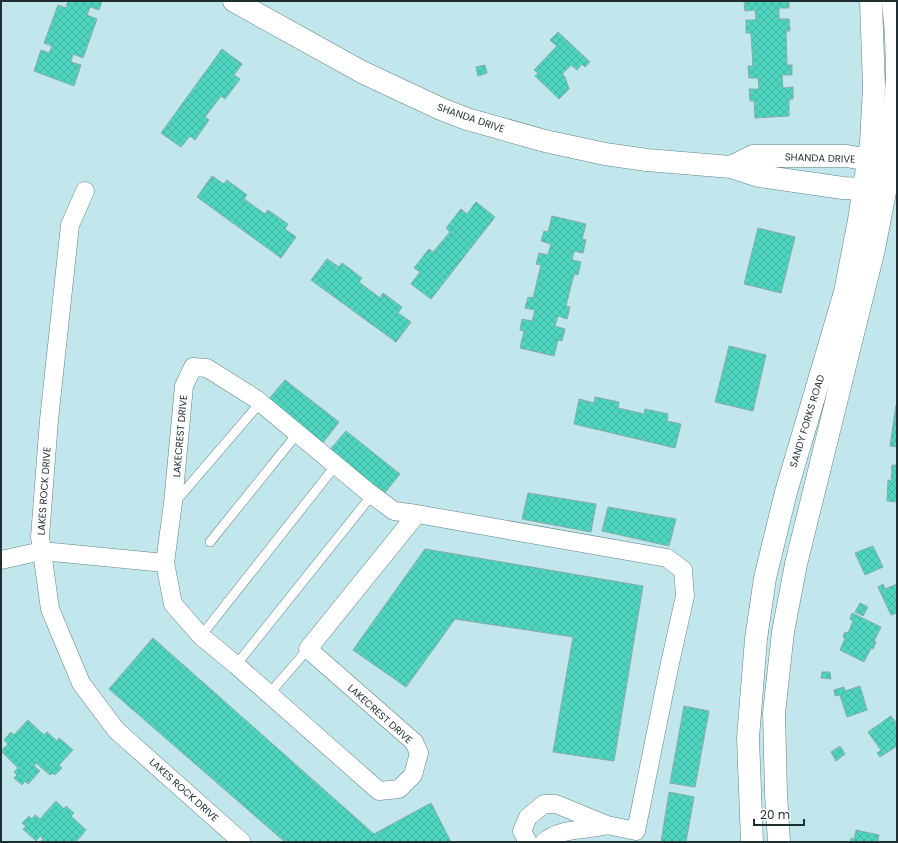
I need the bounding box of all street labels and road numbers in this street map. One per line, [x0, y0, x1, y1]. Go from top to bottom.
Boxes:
street label: SHANDA DRIVE [435, 99, 507, 137]
street label: SHANDA DRIVE [784, 149, 856, 167]
street label: SANDY FORKS ROAD [786, 373, 828, 469]
street label: LAKECREST DRIVE [169, 394, 191, 478]
street label: LAKES ROCK DRIVE [33, 446, 55, 536]
street label: LAKECREST DRIVE [344, 681, 416, 747]
street label: LAKES ROCK DRIVE [146, 755, 222, 825]

